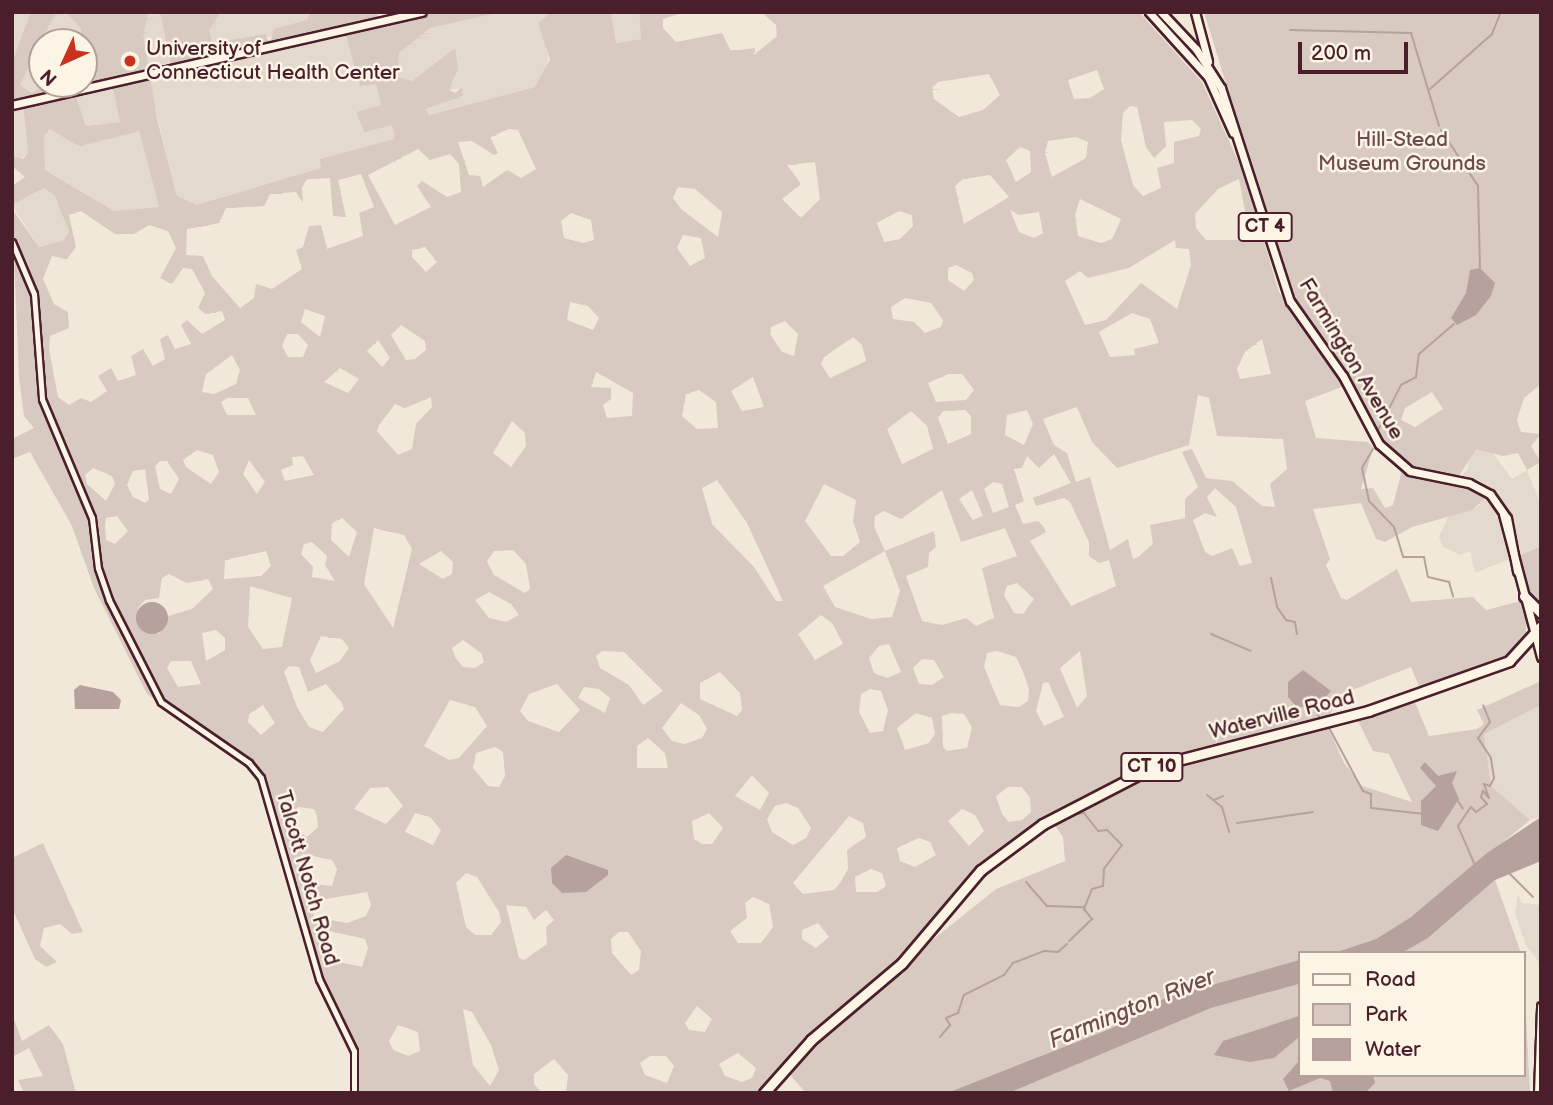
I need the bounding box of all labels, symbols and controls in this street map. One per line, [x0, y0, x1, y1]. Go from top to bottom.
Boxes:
north arrow [28, 28, 98, 98]
scale bar [1301, 28, 1411, 72]
place label: University of Connecticut Health Center [146, 36, 400, 86]
text: 200 m [1311, 41, 1371, 66]
marker: University of Connecticut Health Center [120, 51, 140, 71]
text: N [36, 64, 62, 90]
park label: Hill-Stead Museum Grounds [1318, 127, 1486, 177]
road number: CT 4 [1237, 212, 1293, 243]
street label: Farmington Avenue [1293, 274, 1409, 444]
street label: Waterville Road [1207, 685, 1357, 745]
road number: CT 10 [1119, 752, 1185, 782]
street label: Talcott Notch Road [270, 788, 344, 968]
legend [1298, 951, 1525, 1077]
water label: Farmington River [1045, 963, 1219, 1055]
text: Road [1365, 967, 1416, 992]
text: Park [1365, 1002, 1407, 1027]
text: Water [1365, 1037, 1421, 1062]

